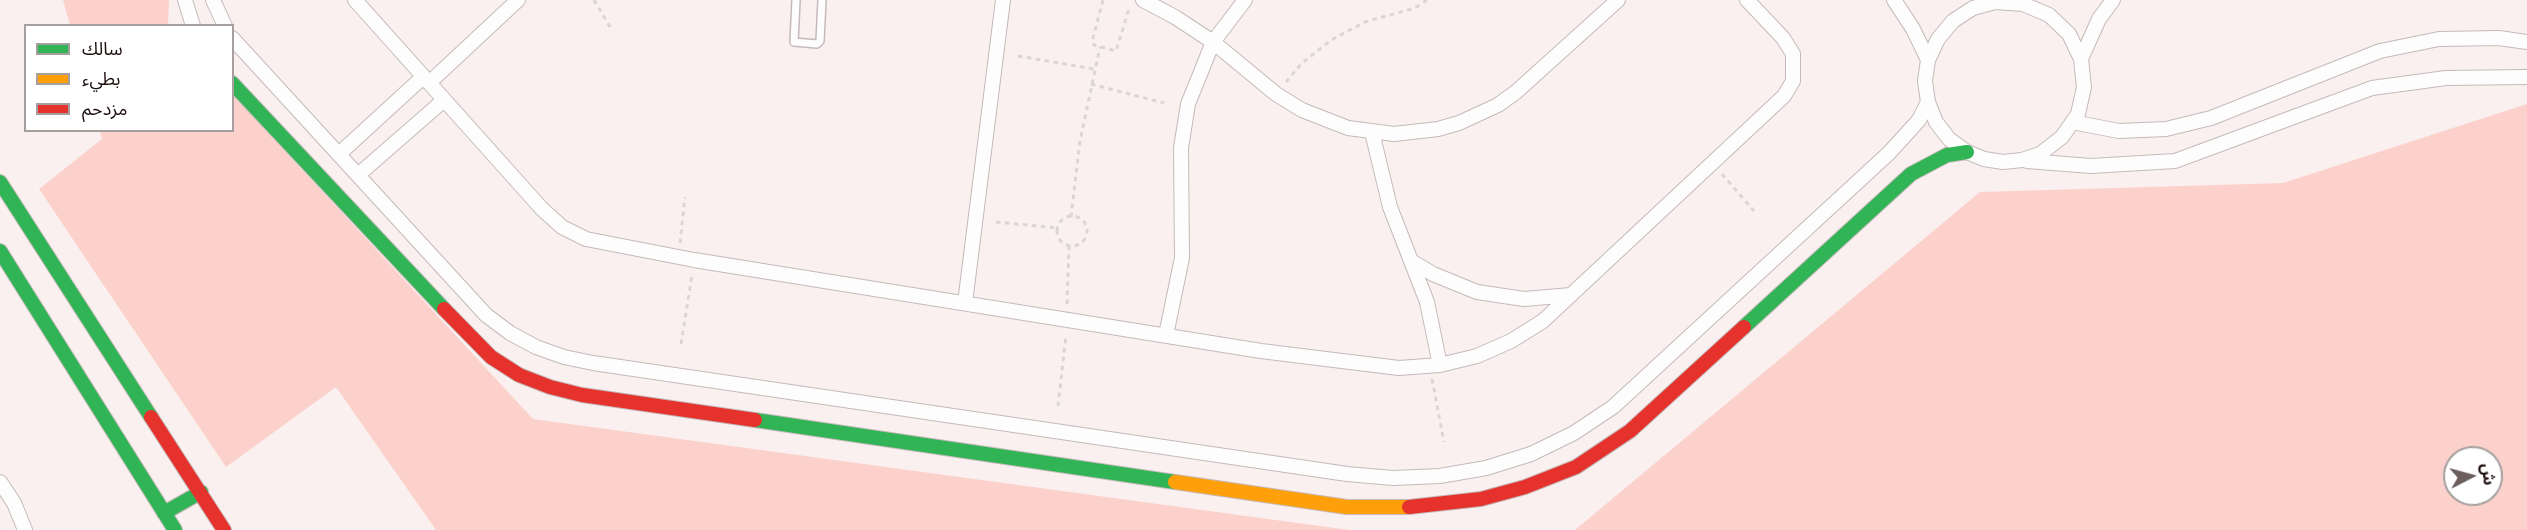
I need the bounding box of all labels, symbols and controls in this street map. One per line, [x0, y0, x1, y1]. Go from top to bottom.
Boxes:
legend [24, 24, 234, 132]
text: سالك [82, 36, 123, 60]
text: بطيء [82, 66, 120, 90]
text: مزدحم [82, 96, 127, 120]
north arrow [2443, 446, 2503, 506]
text: ش [2477, 462, 2501, 486]

